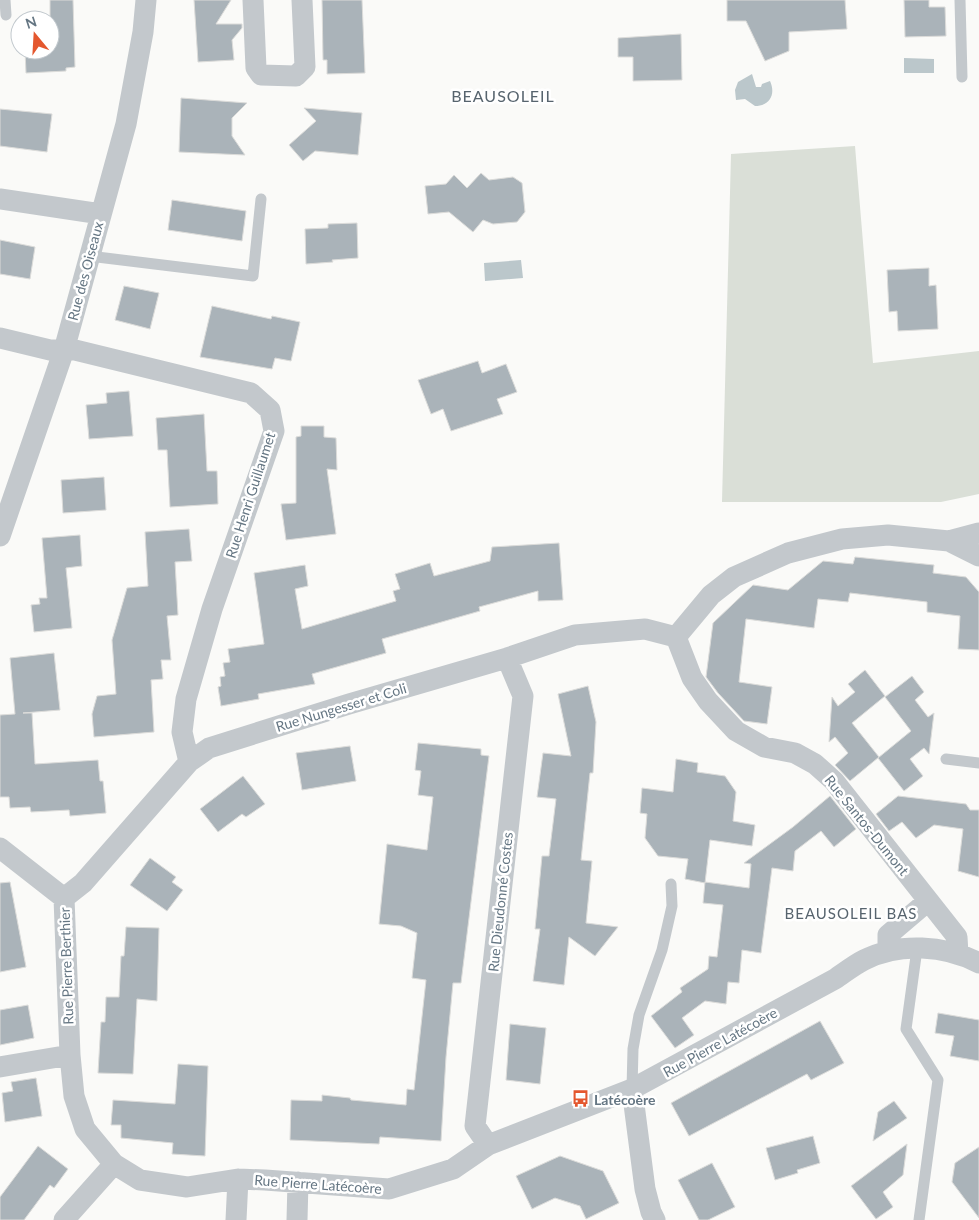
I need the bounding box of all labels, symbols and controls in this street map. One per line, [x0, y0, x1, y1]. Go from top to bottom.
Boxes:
north arrow [10, 10, 60, 60]
text: N [23, 12, 39, 32]
district label: BEAUSOLEIL [451, 86, 555, 105]
street label: Rue des Oiseaux [64, 220, 106, 322]
street label: Rue Henri Guillaumet [222, 430, 278, 560]
street label: Rue Nungesser et Coli [274, 679, 408, 735]
street label: Rue Santos-Dumont [821, 771, 913, 879]
street label: Rue Dieudonné Costes [484, 831, 516, 973]
district label: BEAUSOLEIL BAS [785, 904, 917, 922]
street label: Rue Pierre Berthier [55, 907, 77, 1025]
street label: Rue Pierre Latécoère [660, 1004, 780, 1080]
bus stop icon: Latécoère [570, 1089, 590, 1109]
place label: Latécoère [594, 1091, 656, 1108]
street label: Rue Pierre Latécoère [254, 1171, 382, 1197]

